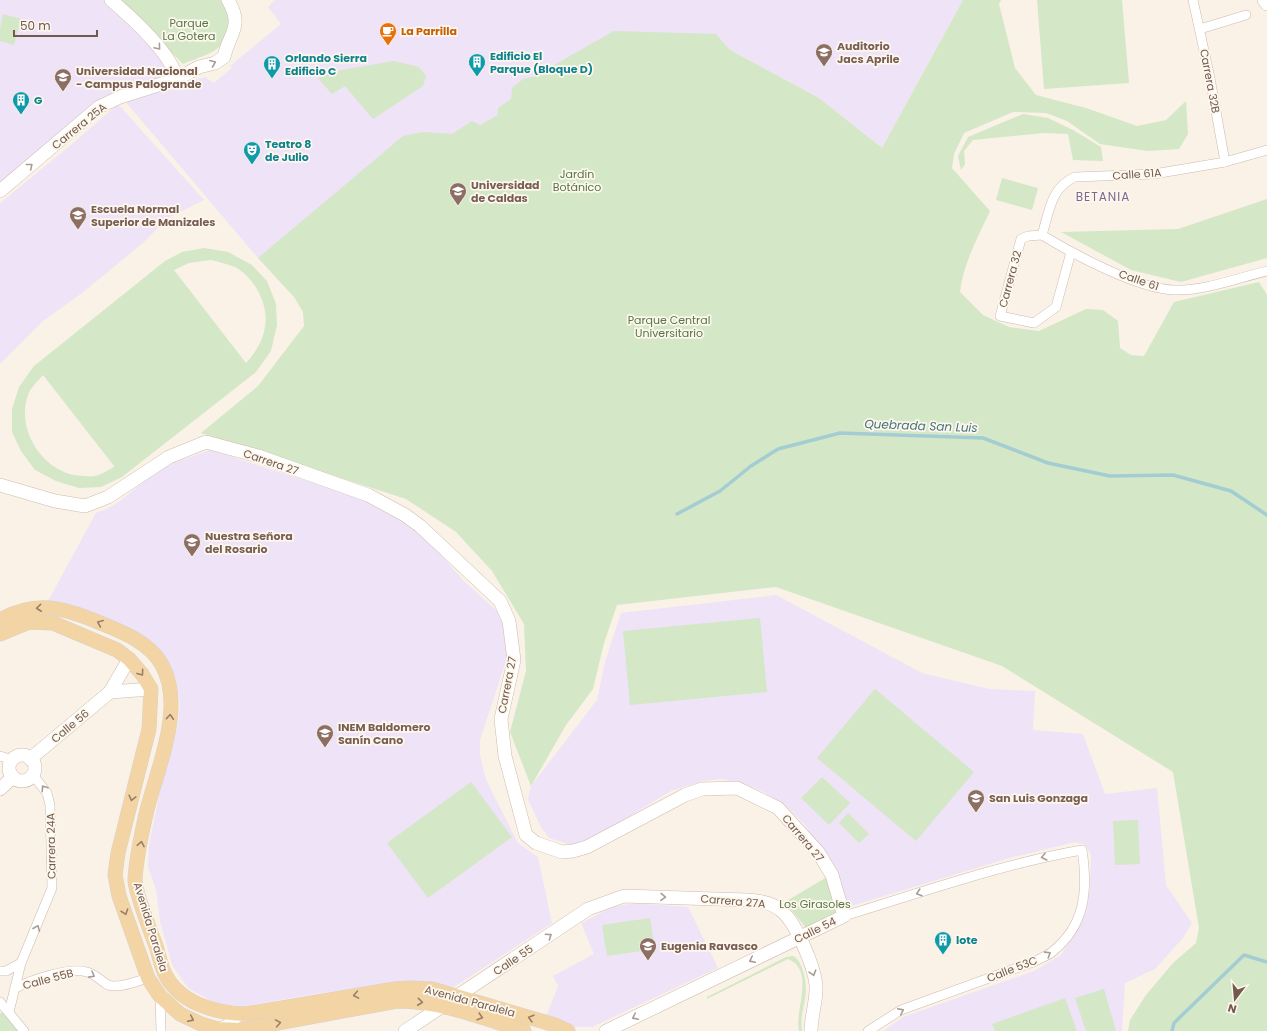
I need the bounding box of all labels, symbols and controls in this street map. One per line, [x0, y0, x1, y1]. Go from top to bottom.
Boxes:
scale bar [14, 12, 97, 38]
park label: Parque La Gotera [162, 15, 216, 44]
text: 50 m [20, 17, 51, 34]
cafe icon: La Parrilla [378, 21, 398, 46]
place label: La Parrilla [401, 23, 457, 39]
place label: Auditorio Jacs Aprile [837, 38, 900, 67]
school or university icon: Auditorio Jacs Aprile [814, 42, 834, 67]
one-way arrow [153, 43, 160, 50]
place label: Edificio El Parque (Bloque D) [490, 48, 593, 77]
street label: Carrera 32B [1196, 48, 1224, 115]
place label: Orlando Sierra Edificio C [285, 50, 367, 79]
building icon: Edificio El Parque (Bloque D) [467, 52, 487, 77]
building icon: Orlando Sierra Edificio C [262, 54, 282, 79]
one-way arrow [210, 59, 217, 67]
place label: Universidad Nacional - Campus Palogrande [76, 63, 202, 92]
school or university icon: Universidad Nacional - Campus Palogrande [53, 67, 73, 92]
building icon: G [11, 90, 31, 115]
place label: G [34, 92, 43, 108]
street label: Carrera 25A [48, 99, 110, 153]
place label: Teatro 8 de Julio [265, 136, 311, 165]
theatre icon: Teatro 8 de Julio [242, 140, 262, 165]
one-way arrow [25, 164, 32, 171]
street label: Calle 61A [1112, 164, 1163, 184]
park label: Jardín Botánico [553, 166, 601, 195]
place label: Universidad de Caldas [471, 177, 540, 206]
school or university icon: Universidad de Caldas [448, 181, 468, 206]
district label: BETANIA [1076, 188, 1130, 205]
place label: Escuela Normal Superior de Manizales [91, 201, 215, 230]
school or university icon: Escuela Normal Superior de Manizales [68, 205, 88, 230]
street label: Carrera 32 [995, 249, 1025, 309]
street label: Calle 61 [1117, 266, 1161, 294]
park label: Parque Central Universitario [628, 312, 710, 341]
water label: Quebrada San Luis [864, 415, 978, 436]
street label: Carrera 27 [241, 445, 301, 479]
place label: Nuestra Señora del Rosario [205, 528, 293, 557]
school or university icon: Nuestra Señora del Rosario [182, 532, 202, 557]
one-way arrow [36, 603, 42, 612]
one-way arrow [96, 619, 103, 627]
street label: Carrera 27 [494, 655, 520, 715]
one-way arrow [136, 669, 144, 676]
street label: Calle 56 [48, 705, 92, 747]
one-way arrow [166, 714, 175, 720]
place label: INEM Baldomero Sanín Cano [338, 719, 430, 748]
school or university icon: INEM Baldomero Sanín Cano [315, 723, 335, 748]
one-way arrow [41, 785, 49, 792]
school or university icon: San Luis Gonzaga [966, 788, 986, 813]
place label: San Luis Gonzaga [989, 790, 1088, 806]
one-way arrow [128, 794, 137, 801]
street label: Carrera 27 [778, 811, 828, 865]
street label: Carrera 24A [42, 812, 60, 879]
one-way arrow [136, 841, 144, 847]
one-way arrow [1041, 852, 1047, 860]
street label: Avenida Paralela [130, 880, 172, 974]
one-way arrow [916, 888, 923, 897]
street label: Carrera 27A [700, 890, 767, 912]
one-way arrow [660, 893, 666, 901]
park label: Los Girasoles [779, 896, 851, 912]
one-way arrow [120, 909, 128, 916]
street label: Calle 54 [791, 913, 839, 947]
one-way arrow [32, 924, 40, 931]
building icon: lote [933, 930, 953, 955]
place label: lote [956, 932, 978, 948]
one-way arrow [545, 933, 552, 940]
school or university icon: Eugenia Ravasco [638, 936, 658, 961]
place label: Eugenia Ravasco [661, 938, 758, 954]
street label: Calle 55 [490, 941, 536, 979]
one-way arrow [1044, 951, 1051, 958]
street label: Calle 53C [984, 952, 1040, 986]
one-way arrow [749, 955, 756, 963]
street label: Calle 55B [21, 965, 75, 993]
one-way arrow [88, 970, 95, 978]
one-way arrow [808, 970, 817, 977]
north arrow [1215, 979, 1255, 1019]
street label: Avenida Paralela [423, 981, 517, 1021]
one-way arrow [353, 991, 359, 999]
one-way arrow [417, 997, 423, 1006]
text: N [1226, 1000, 1238, 1017]
one-way arrow [897, 1008, 904, 1016]
one-way arrow [476, 1012, 483, 1021]
one-way arrow [632, 1012, 639, 1020]
one-way arrow [186, 1014, 194, 1022]
one-way arrow [528, 1014, 535, 1023]
one-way arrow [275, 1019, 282, 1027]

